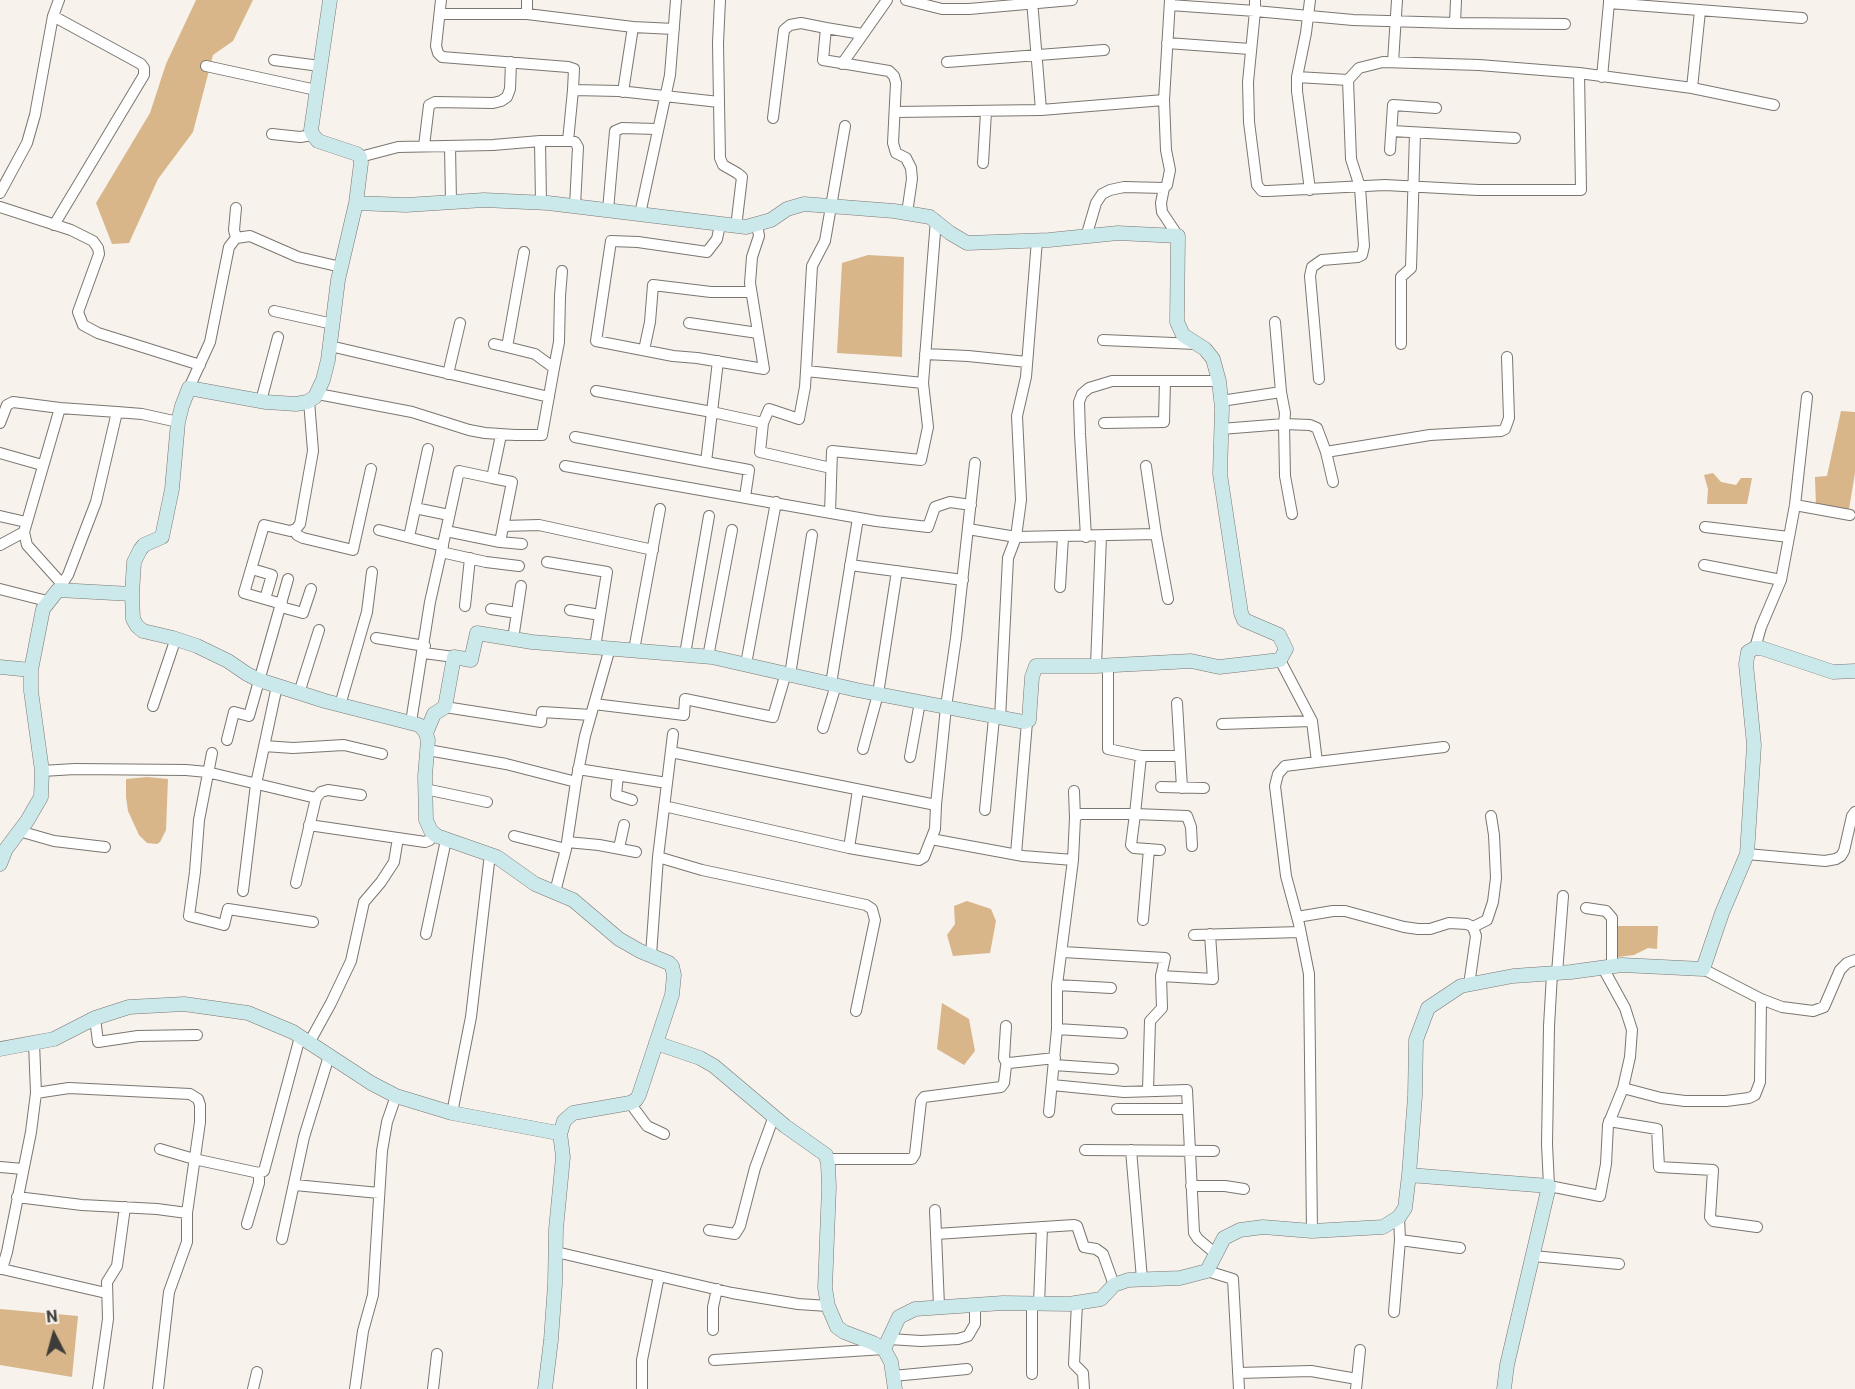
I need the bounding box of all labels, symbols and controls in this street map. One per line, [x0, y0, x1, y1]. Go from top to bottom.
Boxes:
north arrow [24, 1305, 84, 1365]
text: N [45, 1307, 59, 1327]

